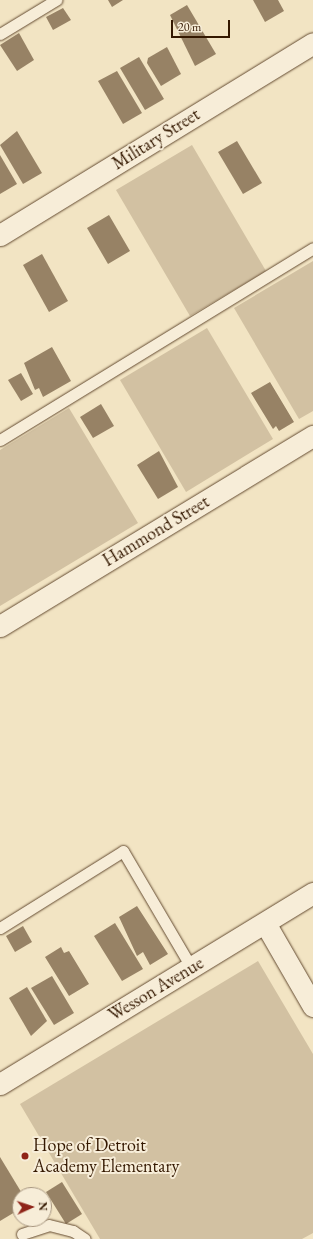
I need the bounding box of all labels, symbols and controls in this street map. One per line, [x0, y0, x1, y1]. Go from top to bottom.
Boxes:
scale bar [173, 12, 232, 38]
text: 20 m [178, 19, 201, 35]
street label: Military Street [108, 104, 204, 174]
street label: Hammond Street [99, 491, 213, 571]
street label: Wesson Avenue [105, 952, 207, 1026]
place label: Hope of Detroit Academy Elementary [33, 1135, 179, 1178]
marker: Hope of Detroit Academy Elementary [20, 1151, 30, 1161]
north arrow [12, 1187, 52, 1227]
text: N [36, 1202, 50, 1211]

